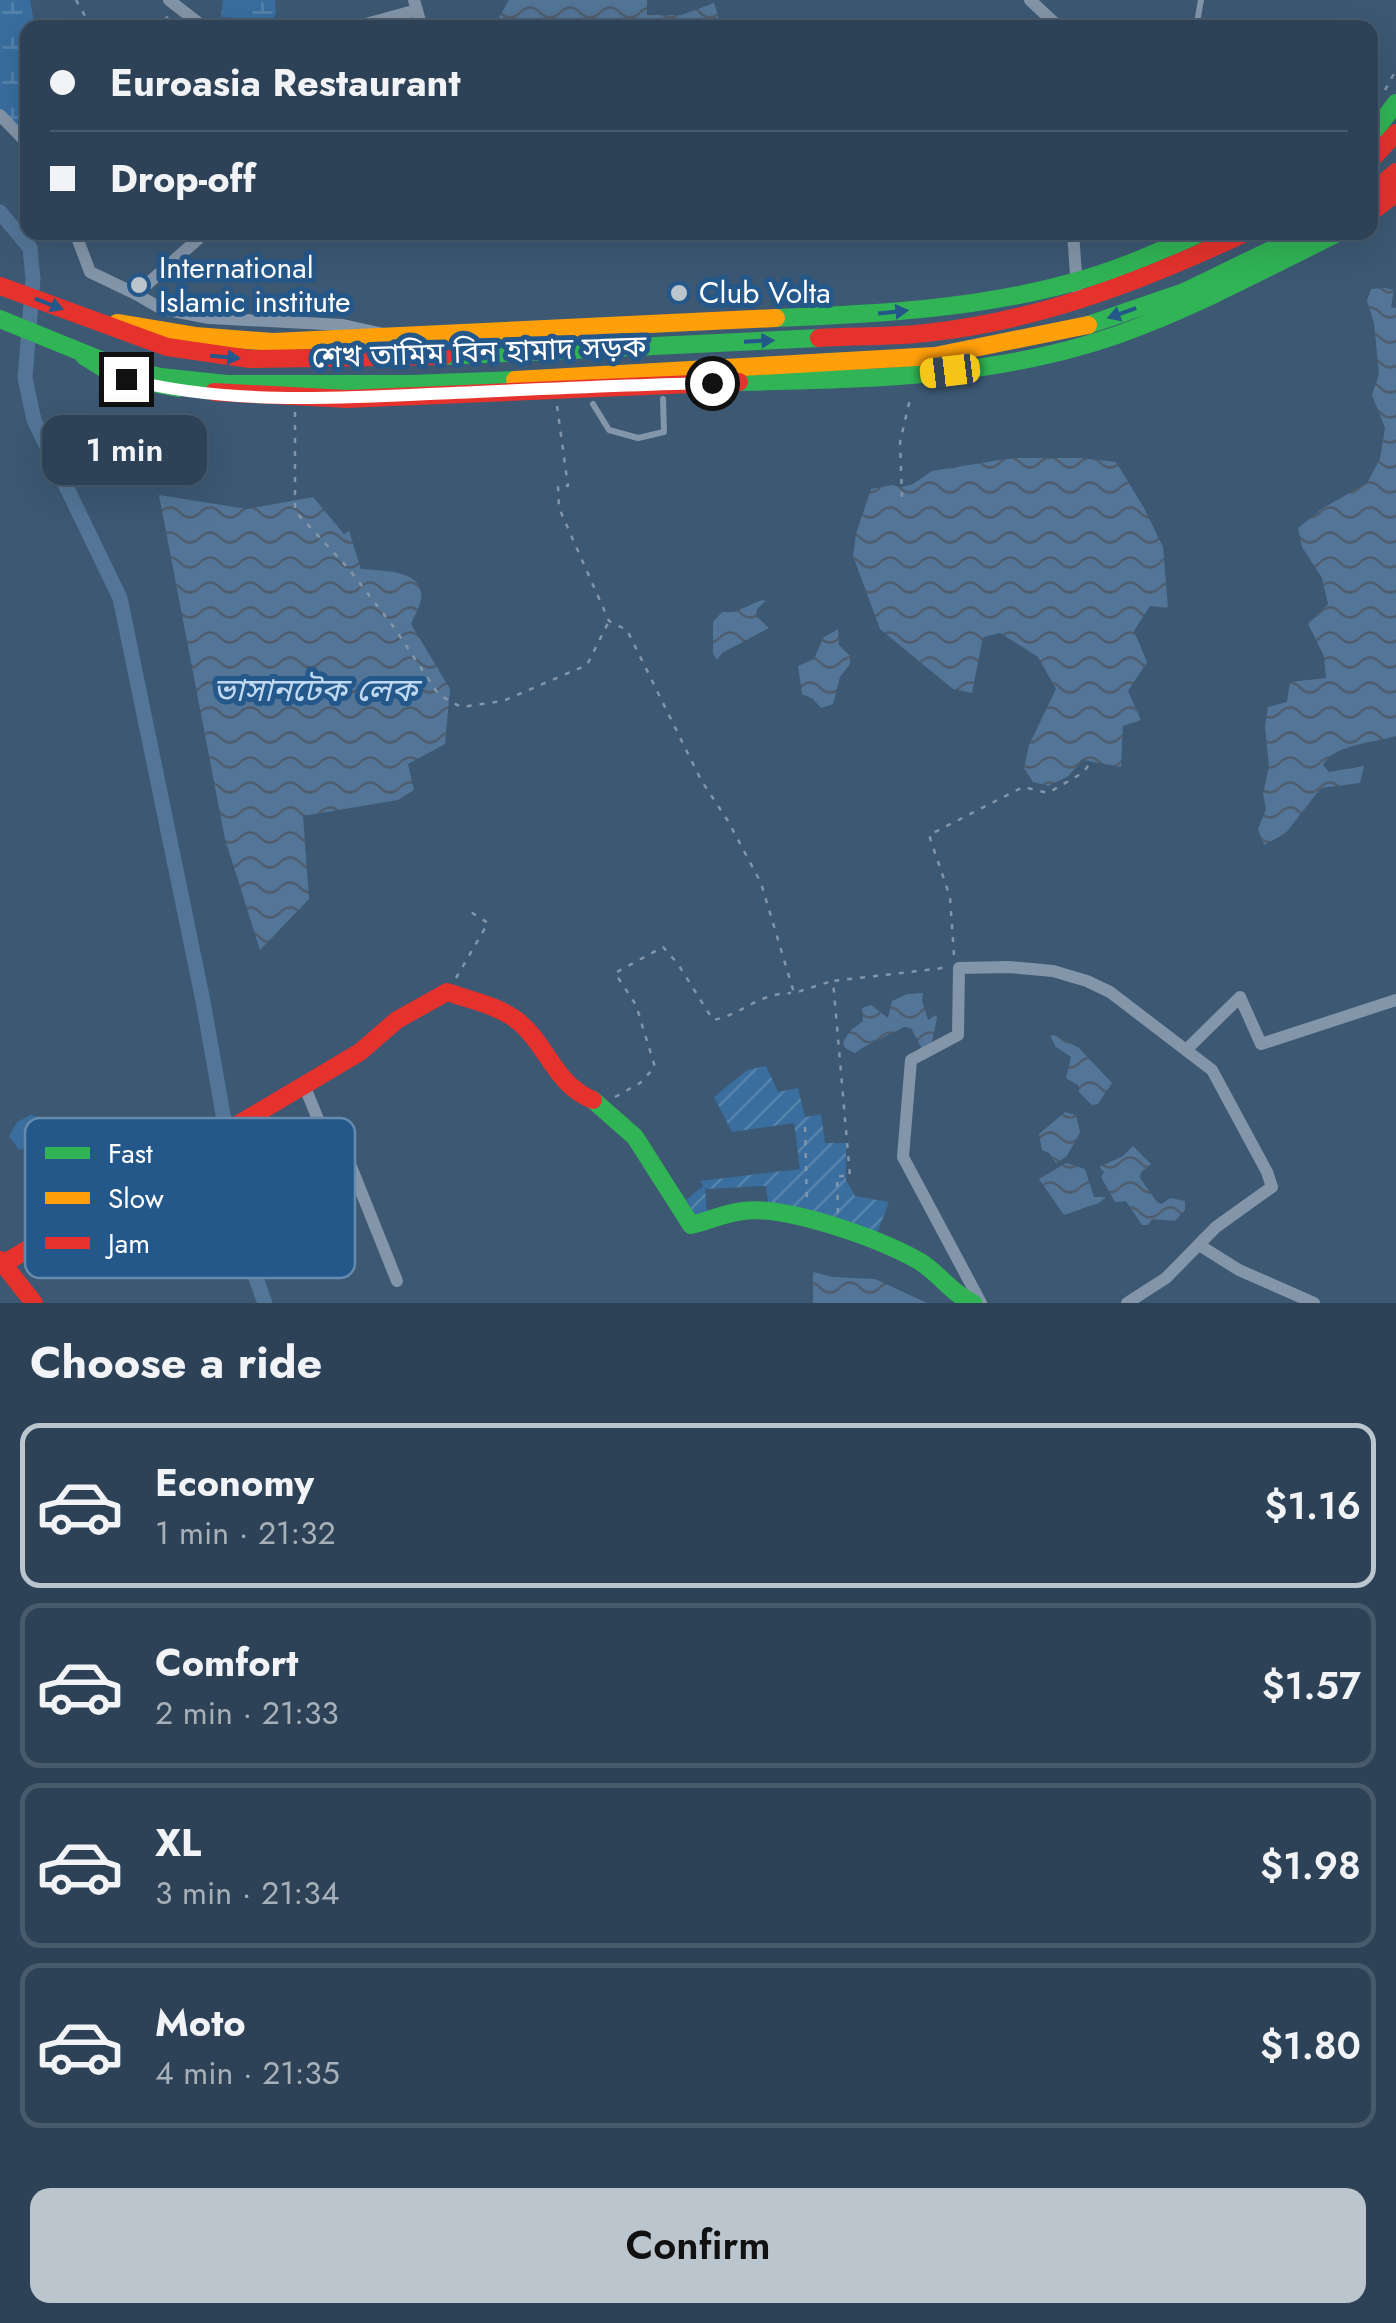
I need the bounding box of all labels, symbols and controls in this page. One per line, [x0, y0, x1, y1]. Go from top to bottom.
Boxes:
text: Euroasia Restaurant [110, 55, 461, 110]
text: Drop-off [110, 151, 256, 206]
place label: International Islamic institute [159, 246, 351, 323]
place label: Club Volta [699, 271, 831, 314]
marker: International Islamic institute [128, 274, 150, 296]
marker: Club Volta [668, 282, 690, 304]
one-way arrow [34, 297, 64, 313]
one-way arrow [877, 304, 909, 320]
one-way arrow [1107, 307, 1137, 322]
street label: শেখ তামিম বিন হামাদ সড়ক [311, 324, 648, 379]
one-way arrow [744, 332, 776, 348]
one-way arrow [210, 349, 241, 365]
car [918, 352, 982, 390]
route end [104, 357, 149, 402]
route start [690, 361, 735, 406]
callout: 1 min [44, 414, 208, 484]
text: 1 min [86, 427, 163, 473]
water label: ভাসানটেক লেক [213, 667, 423, 713]
legend [25, 1118, 355, 1278]
text: Fast [108, 1133, 153, 1174]
text: Slow [108, 1178, 164, 1219]
text: Jam [104, 1223, 150, 1264]
text: Choose a ride [30, 1330, 322, 1395]
text: Economy [155, 1455, 314, 1510]
icon: car [35, 1461, 125, 1551]
text: $1.16 [1264, 1478, 1361, 1533]
text: 1 min · 21:32 [155, 1510, 336, 1556]
text: Comfort [155, 1635, 298, 1690]
icon: car [35, 1641, 125, 1731]
text: $1.57 [1262, 1658, 1361, 1713]
text: 2 min · 21:33 [155, 1690, 339, 1736]
text: XL [155, 1815, 201, 1870]
icon: car [35, 1821, 125, 1911]
text: $1.98 [1260, 1838, 1361, 1893]
text: 3 min · 21:34 [155, 1870, 339, 1916]
text: Moto [155, 1995, 246, 2050]
icon: car [35, 2001, 125, 2091]
text: $1.80 [1260, 2018, 1361, 2073]
text: 4 min · 21:35 [155, 2050, 340, 2096]
button: Confirm [30, 2188, 1366, 2303]

